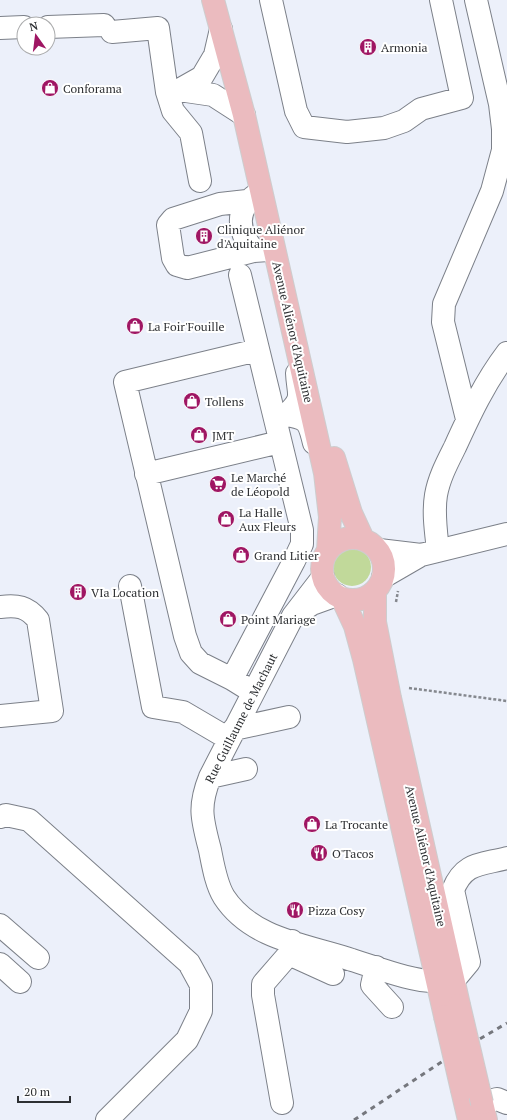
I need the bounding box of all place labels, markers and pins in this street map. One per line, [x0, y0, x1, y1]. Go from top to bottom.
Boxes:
building icon: Armonia [358, 37, 378, 57]
place label: Armonia [381, 40, 428, 55]
shop icon: Conforama [40, 78, 60, 98]
place label: Conforama [63, 81, 122, 96]
place label: Clinique Aliénor d'Aquitaine [217, 222, 305, 251]
building icon: Clinique Aliénor d'Aquitaine [194, 226, 214, 246]
shop icon: La Foir'Fouille [125, 316, 145, 336]
place label: La Foir'Fouille [148, 319, 225, 334]
shop icon: Tollens [182, 391, 202, 411]
place label: Tollens [205, 394, 244, 409]
shop icon: JMT [189, 425, 209, 445]
place label: JMT [212, 428, 234, 443]
place label: Le Marché de Léopold [231, 470, 290, 499]
supermarket icon: Le Marché de Léopold [208, 474, 228, 494]
place label: La Halle Aux Fleurs [239, 505, 296, 534]
shop icon: La Halle Aux Fleurs [216, 509, 236, 529]
shop icon: Grand Litier [231, 545, 251, 565]
place label: Grand Litier [254, 548, 319, 563]
building icon: VIa Location [68, 582, 88, 602]
place label: VIa Location [91, 585, 159, 600]
shop icon: Point Mariage [218, 609, 238, 629]
place label: Point Mariage [241, 612, 316, 627]
shop icon: La Trocante [302, 814, 322, 834]
place label: La Trocante [325, 817, 388, 832]
restaurant icon: O'Tacos [309, 843, 329, 863]
place label: O'Tacos [332, 846, 374, 861]
restaurant icon: Pizza Cosy [285, 900, 305, 920]
place label: Pizza Cosy [308, 903, 365, 918]

